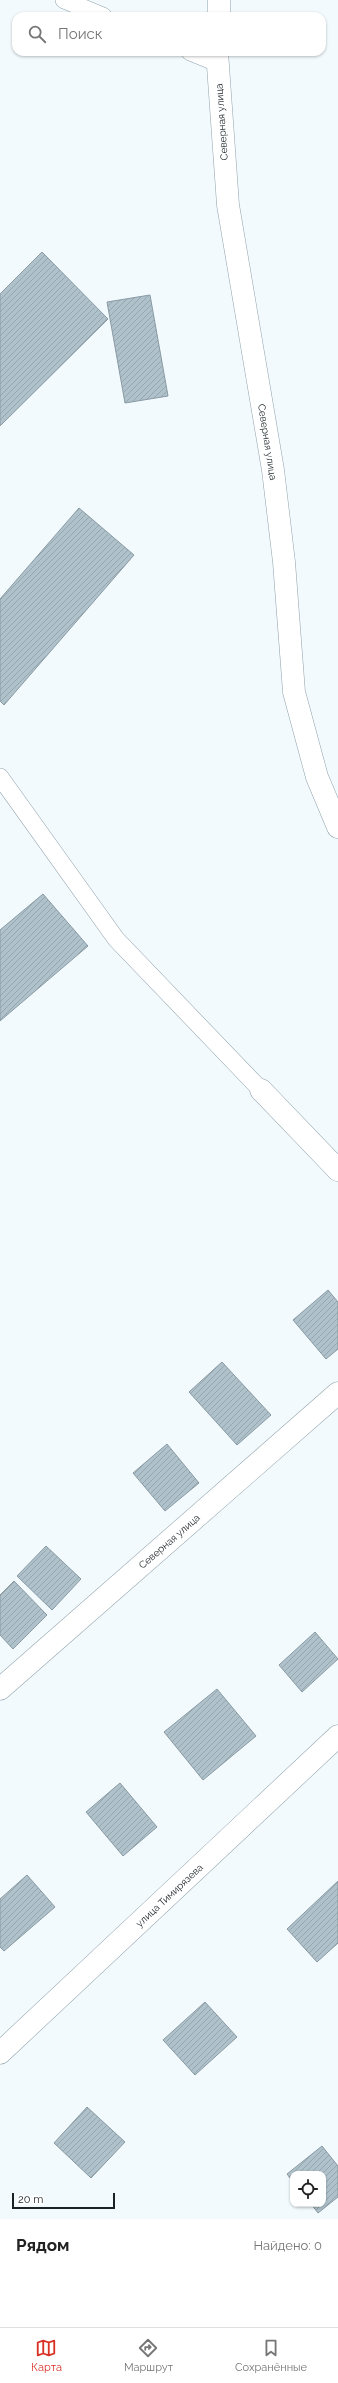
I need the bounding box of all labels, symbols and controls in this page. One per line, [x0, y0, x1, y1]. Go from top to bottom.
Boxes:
search box [12, 12, 326, 56]
icon: search [26, 23, 48, 45]
text: Поиск [58, 25, 103, 43]
street label: Северная улица [213, 83, 230, 161]
street label: Северная улица [256, 403, 279, 481]
street label: Северная улица [137, 1512, 202, 1571]
street label: улица Тимирязева [134, 1862, 205, 1929]
map controls [290, 2171, 326, 2207]
button: locate [290, 2171, 326, 2207]
scale bar [12, 2191, 115, 2210]
text: 20 m [18, 2193, 43, 2206]
text: Рядом [16, 2235, 69, 2255]
text: Найдено: 0 [253, 2238, 322, 2253]
tab: Карта [31, 2337, 62, 2374]
tab: Маршрут [124, 2337, 173, 2374]
tab: Сохранённые [235, 2337, 307, 2374]

